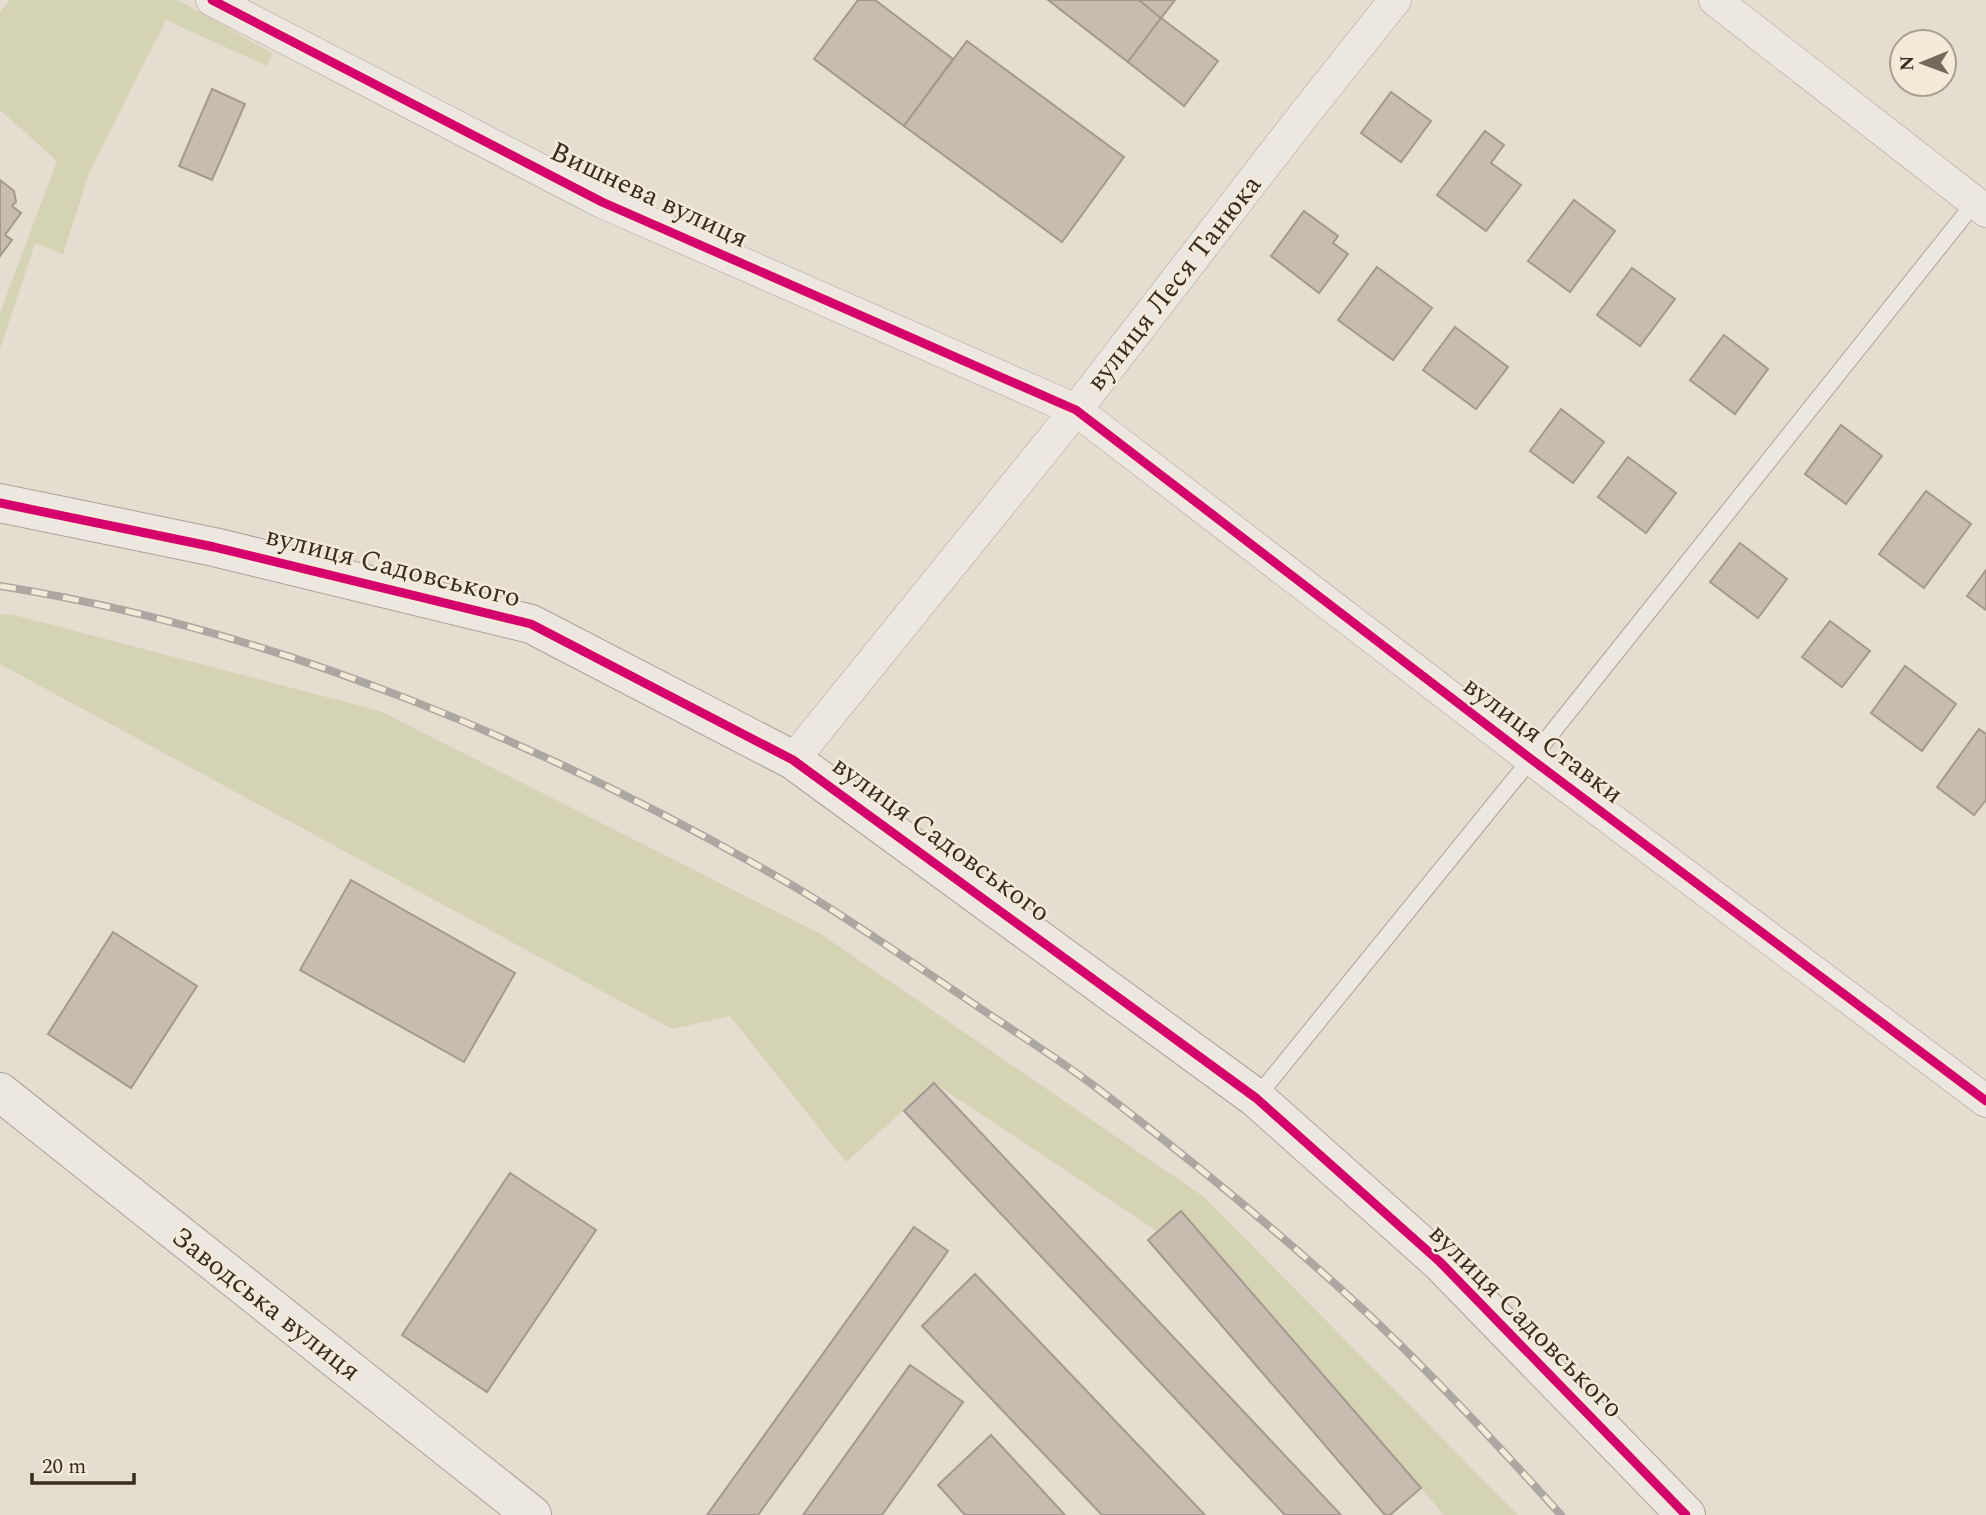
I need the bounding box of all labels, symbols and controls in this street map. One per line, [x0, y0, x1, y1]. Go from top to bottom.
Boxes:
north arrow [1888, 28, 1958, 98]
text: N [1893, 55, 1922, 71]
street label: Вишнева вулиця [543, 130, 755, 260]
street label: вулиця Леся Танюка [1076, 165, 1273, 401]
street label: вулиця Садовського [261, 514, 525, 620]
street label: вулиця Ставки [1453, 665, 1633, 815]
street label: вулиця Садовського [823, 745, 1059, 933]
street label: вулиця Садовського [1418, 1213, 1634, 1429]
street label: Заводська вулиця [162, 1216, 370, 1392]
scale bar [32, 1442, 133, 1486]
text: 20 m [42, 1451, 86, 1483]

